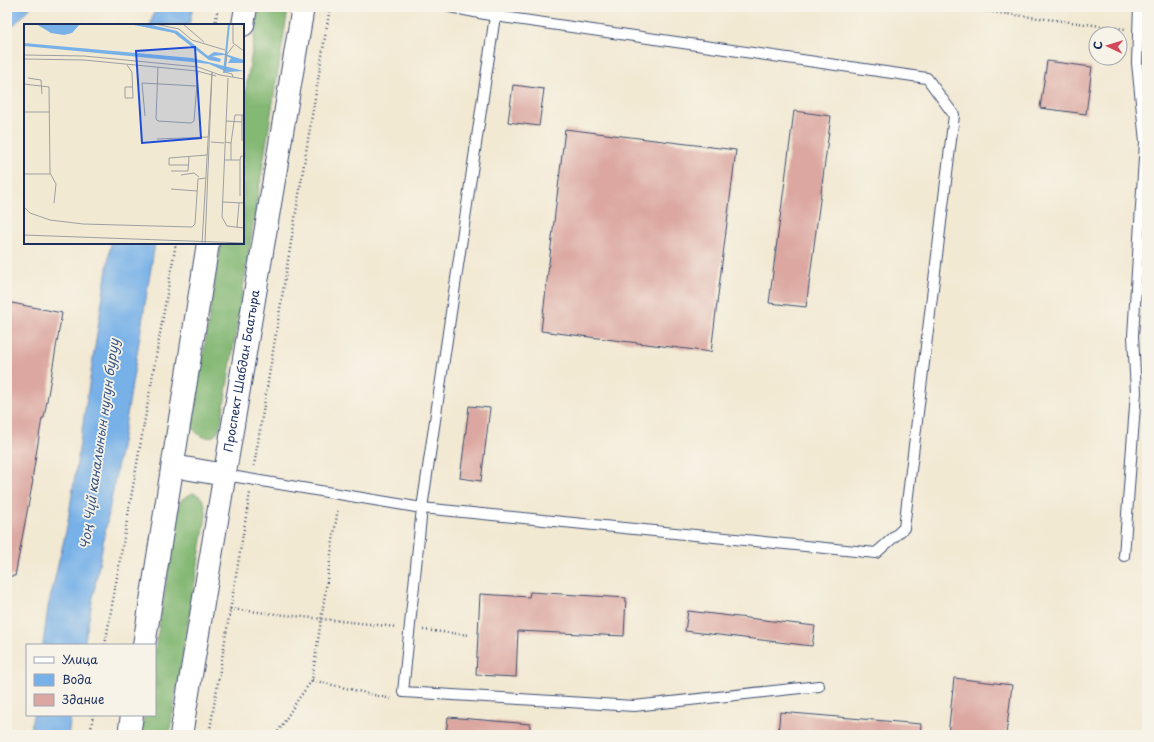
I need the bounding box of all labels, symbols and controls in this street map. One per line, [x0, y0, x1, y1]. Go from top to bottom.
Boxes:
inset map [24, 24, 244, 244]
north arrow [1088, 26, 1128, 66]
text: С [1089, 41, 1106, 50]
street label: Проспект Шабдан Баатыра [219, 288, 264, 453]
water label: Чоң Чүй каналынын нугун буруу [74, 336, 123, 550]
legend [26, 644, 156, 716]
text: Улица [62, 650, 98, 668]
text: Вода [62, 670, 92, 688]
text: Здание [62, 690, 104, 708]

